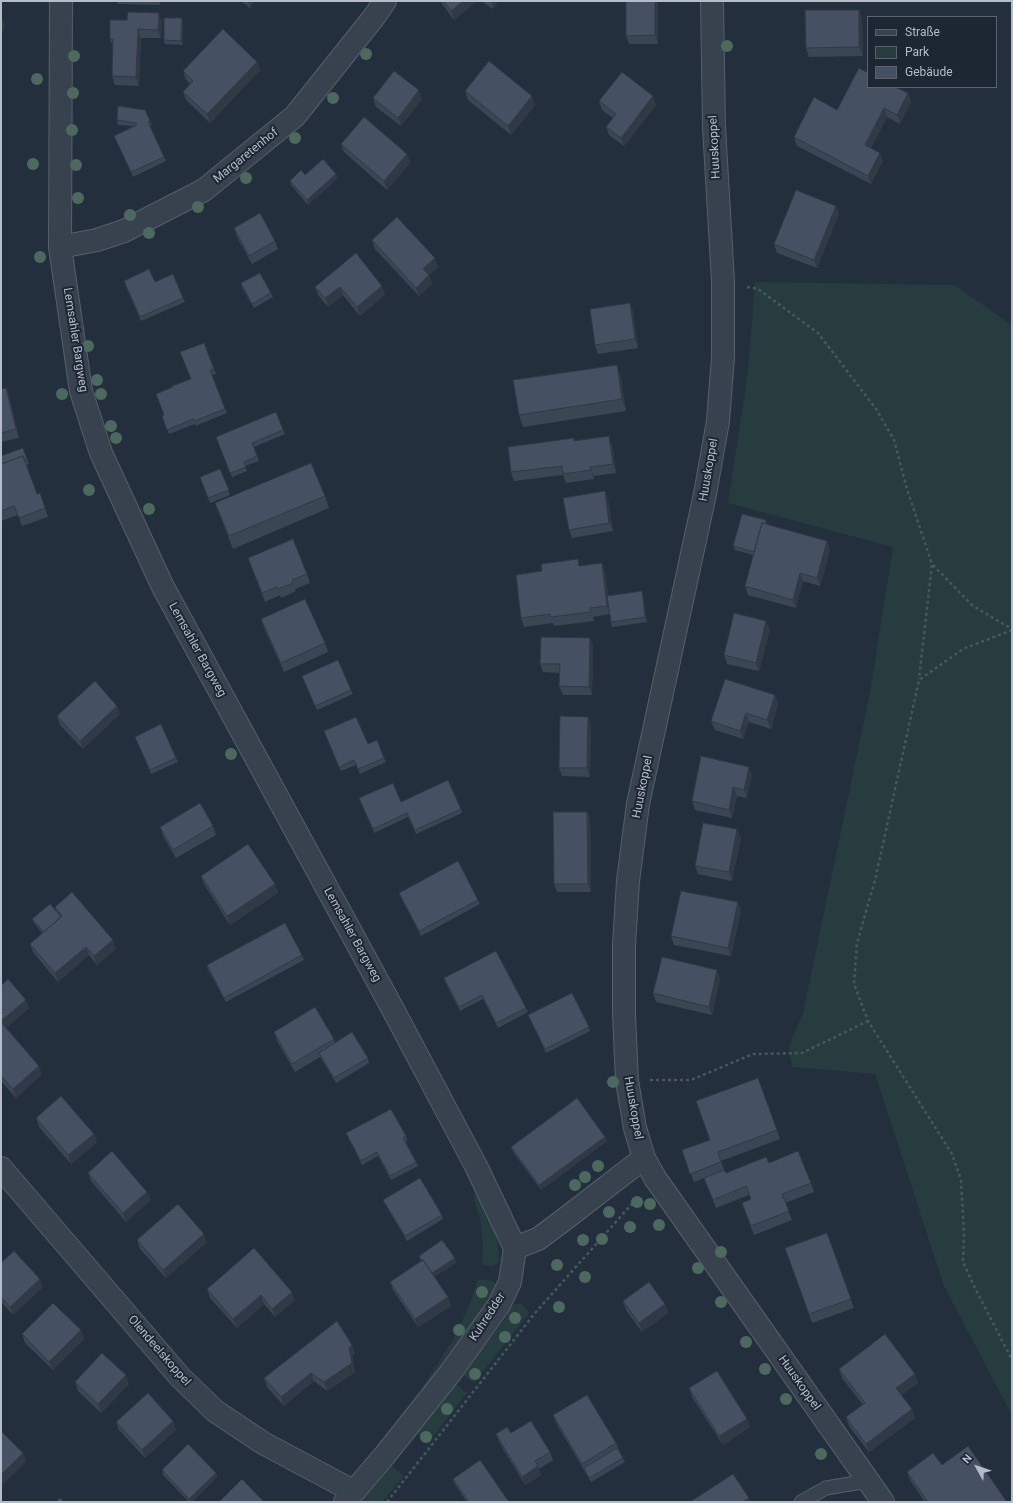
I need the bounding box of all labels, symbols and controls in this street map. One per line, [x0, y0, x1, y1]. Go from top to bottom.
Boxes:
legend [867, 16, 997, 88]
text: Straße [905, 25, 940, 39]
text: Park [905, 45, 929, 59]
text: Gebäude [905, 65, 953, 79]
street label: Huuskoppel [706, 115, 724, 179]
street label: Margaretenhof [211, 126, 281, 186]
street label: Lemsahler Bargweg [60, 287, 90, 393]
street label: Huuskoppel [696, 437, 722, 503]
street label: Lemsahler Bargweg [165, 600, 229, 700]
street label: Huuskoppel [630, 754, 656, 820]
street label: Lemsahler Bargweg [320, 885, 384, 985]
street label: Huuskoppel [620, 1075, 646, 1141]
street label: Kuhredder [467, 1290, 509, 1344]
street label: Olendeelskoppel [125, 1313, 193, 1389]
street label: Huuskoppel [775, 1353, 823, 1413]
north arrow [957, 1447, 997, 1487]
text: N [960, 1452, 975, 1466]

